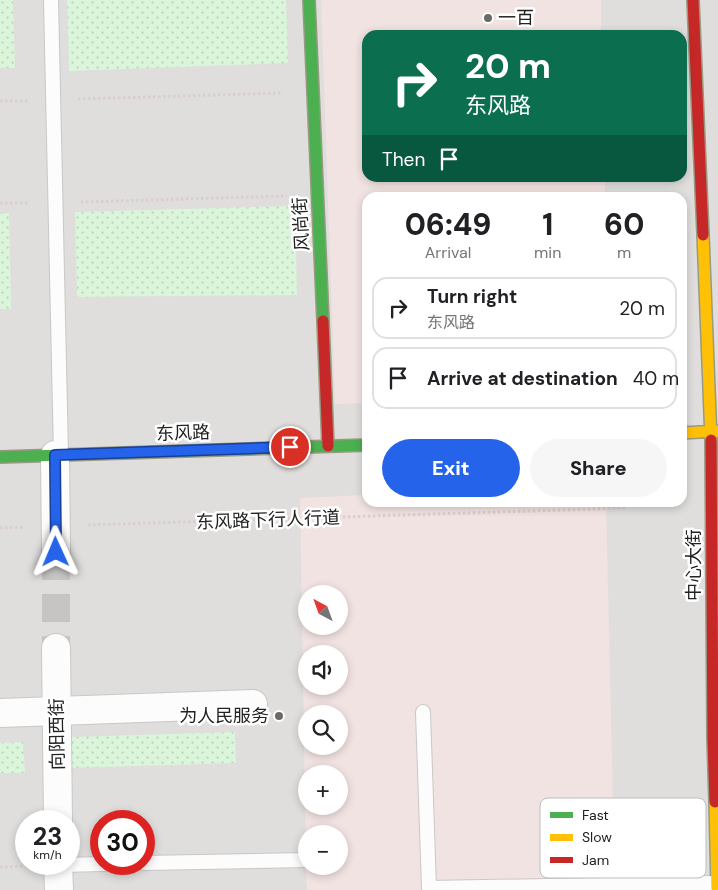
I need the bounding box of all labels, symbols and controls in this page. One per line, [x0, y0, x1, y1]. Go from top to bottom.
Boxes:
place label: 一百 [498, 6, 534, 30]
marker: 一百 [482, 12, 494, 24]
text: 20 m [465, 43, 551, 89]
icon: right [382, 50, 447, 115]
text: 东风路 [465, 91, 531, 120]
icon: arrive [435, 145, 463, 173]
text: Then [382, 147, 425, 172]
street label: 风尚街 [288, 196, 314, 252]
text: 06:49 [405, 205, 491, 244]
text: 1 [542, 205, 553, 244]
text: 60 [604, 205, 644, 244]
text: Arrival [425, 242, 471, 263]
text: min [534, 242, 561, 263]
text: m [617, 242, 631, 263]
text: Turn right [427, 284, 517, 309]
icon: right [384, 294, 412, 322]
text: 20 m [619, 296, 665, 321]
text: 东风路 [427, 312, 475, 333]
icon: arrive [384, 364, 412, 392]
text: Arrive at destination [427, 366, 618, 391]
text: 40 m [633, 366, 679, 391]
street label: 东风路 [156, 420, 210, 446]
pin [269, 426, 311, 468]
icon: arrive [276, 433, 304, 461]
button: Exit [382, 439, 520, 497]
button: Share [530, 439, 667, 497]
street label: 东风路下行人行道 [196, 505, 340, 535]
position arrow [29, 525, 81, 577]
street label: 中心大街 [682, 529, 706, 601]
north arrow [298, 585, 348, 635]
map controls [298, 585, 348, 875]
button: sound [298, 645, 348, 695]
street label: 向阳西街 [44, 698, 70, 770]
place label: 为人民服务 [179, 704, 269, 728]
button: search [298, 705, 348, 755]
marker: 为人民服务 [273, 710, 285, 722]
button: + [298, 765, 348, 815]
legend [540, 798, 706, 878]
text: Fast [582, 806, 609, 824]
speed limit sign: 30 [90, 810, 155, 875]
text: 23 [33, 820, 62, 853]
button: − [298, 825, 348, 875]
text: Slow [582, 828, 612, 846]
text: km/h [33, 847, 62, 863]
text: Jam [582, 851, 609, 869]

